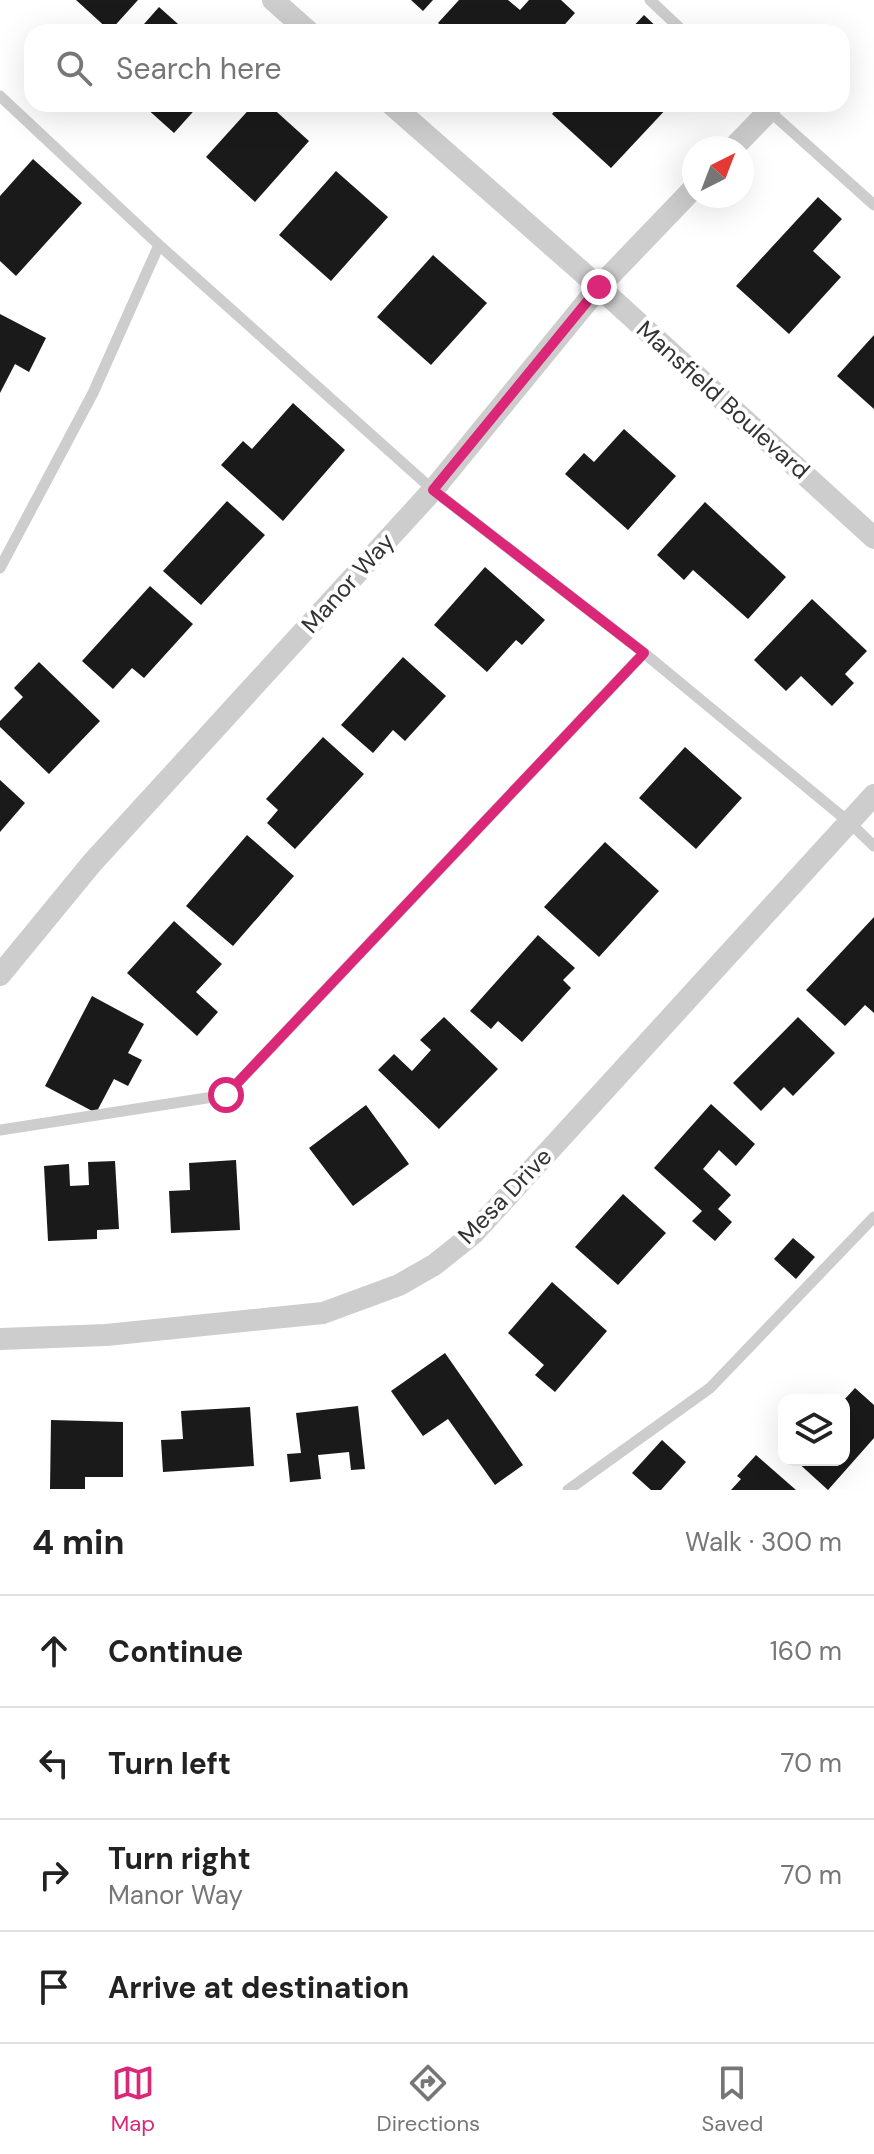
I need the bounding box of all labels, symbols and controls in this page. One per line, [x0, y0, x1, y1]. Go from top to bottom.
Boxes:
search box [24, 24, 850, 112]
icon: search [52, 46, 96, 90]
text: Search here [116, 49, 282, 88]
north arrow [682, 136, 754, 208]
route end [581, 269, 617, 305]
street label: Mansfield Boulevard [630, 314, 816, 486]
street label: Manor Way [294, 526, 401, 639]
route start [208, 1077, 244, 1113]
street label: Mesa Drive [451, 1141, 558, 1250]
map controls [778, 1394, 850, 1466]
button: layers [778, 1394, 850, 1466]
text: 4 min [32, 1520, 124, 1565]
text: Walk · 300 m [685, 1525, 842, 1559]
icon: ahead [32, 1629, 76, 1673]
text: Continue [108, 1632, 243, 1671]
text: 160 m [770, 1634, 842, 1668]
icon: left [32, 1741, 76, 1785]
text: Turn left [108, 1744, 231, 1783]
text: 70 m [781, 1746, 842, 1780]
text: Turn right [108, 1839, 251, 1878]
icon: right [32, 1853, 76, 1897]
text: 70 m [781, 1858, 842, 1892]
text: Manor Way [108, 1878, 243, 1912]
icon: arrive [32, 1965, 76, 2009]
text: Arrive at destination [108, 1968, 409, 2007]
tab: Map [111, 2061, 155, 2138]
tab: Directions [377, 2061, 480, 2138]
tab: Saved [702, 2061, 763, 2138]

